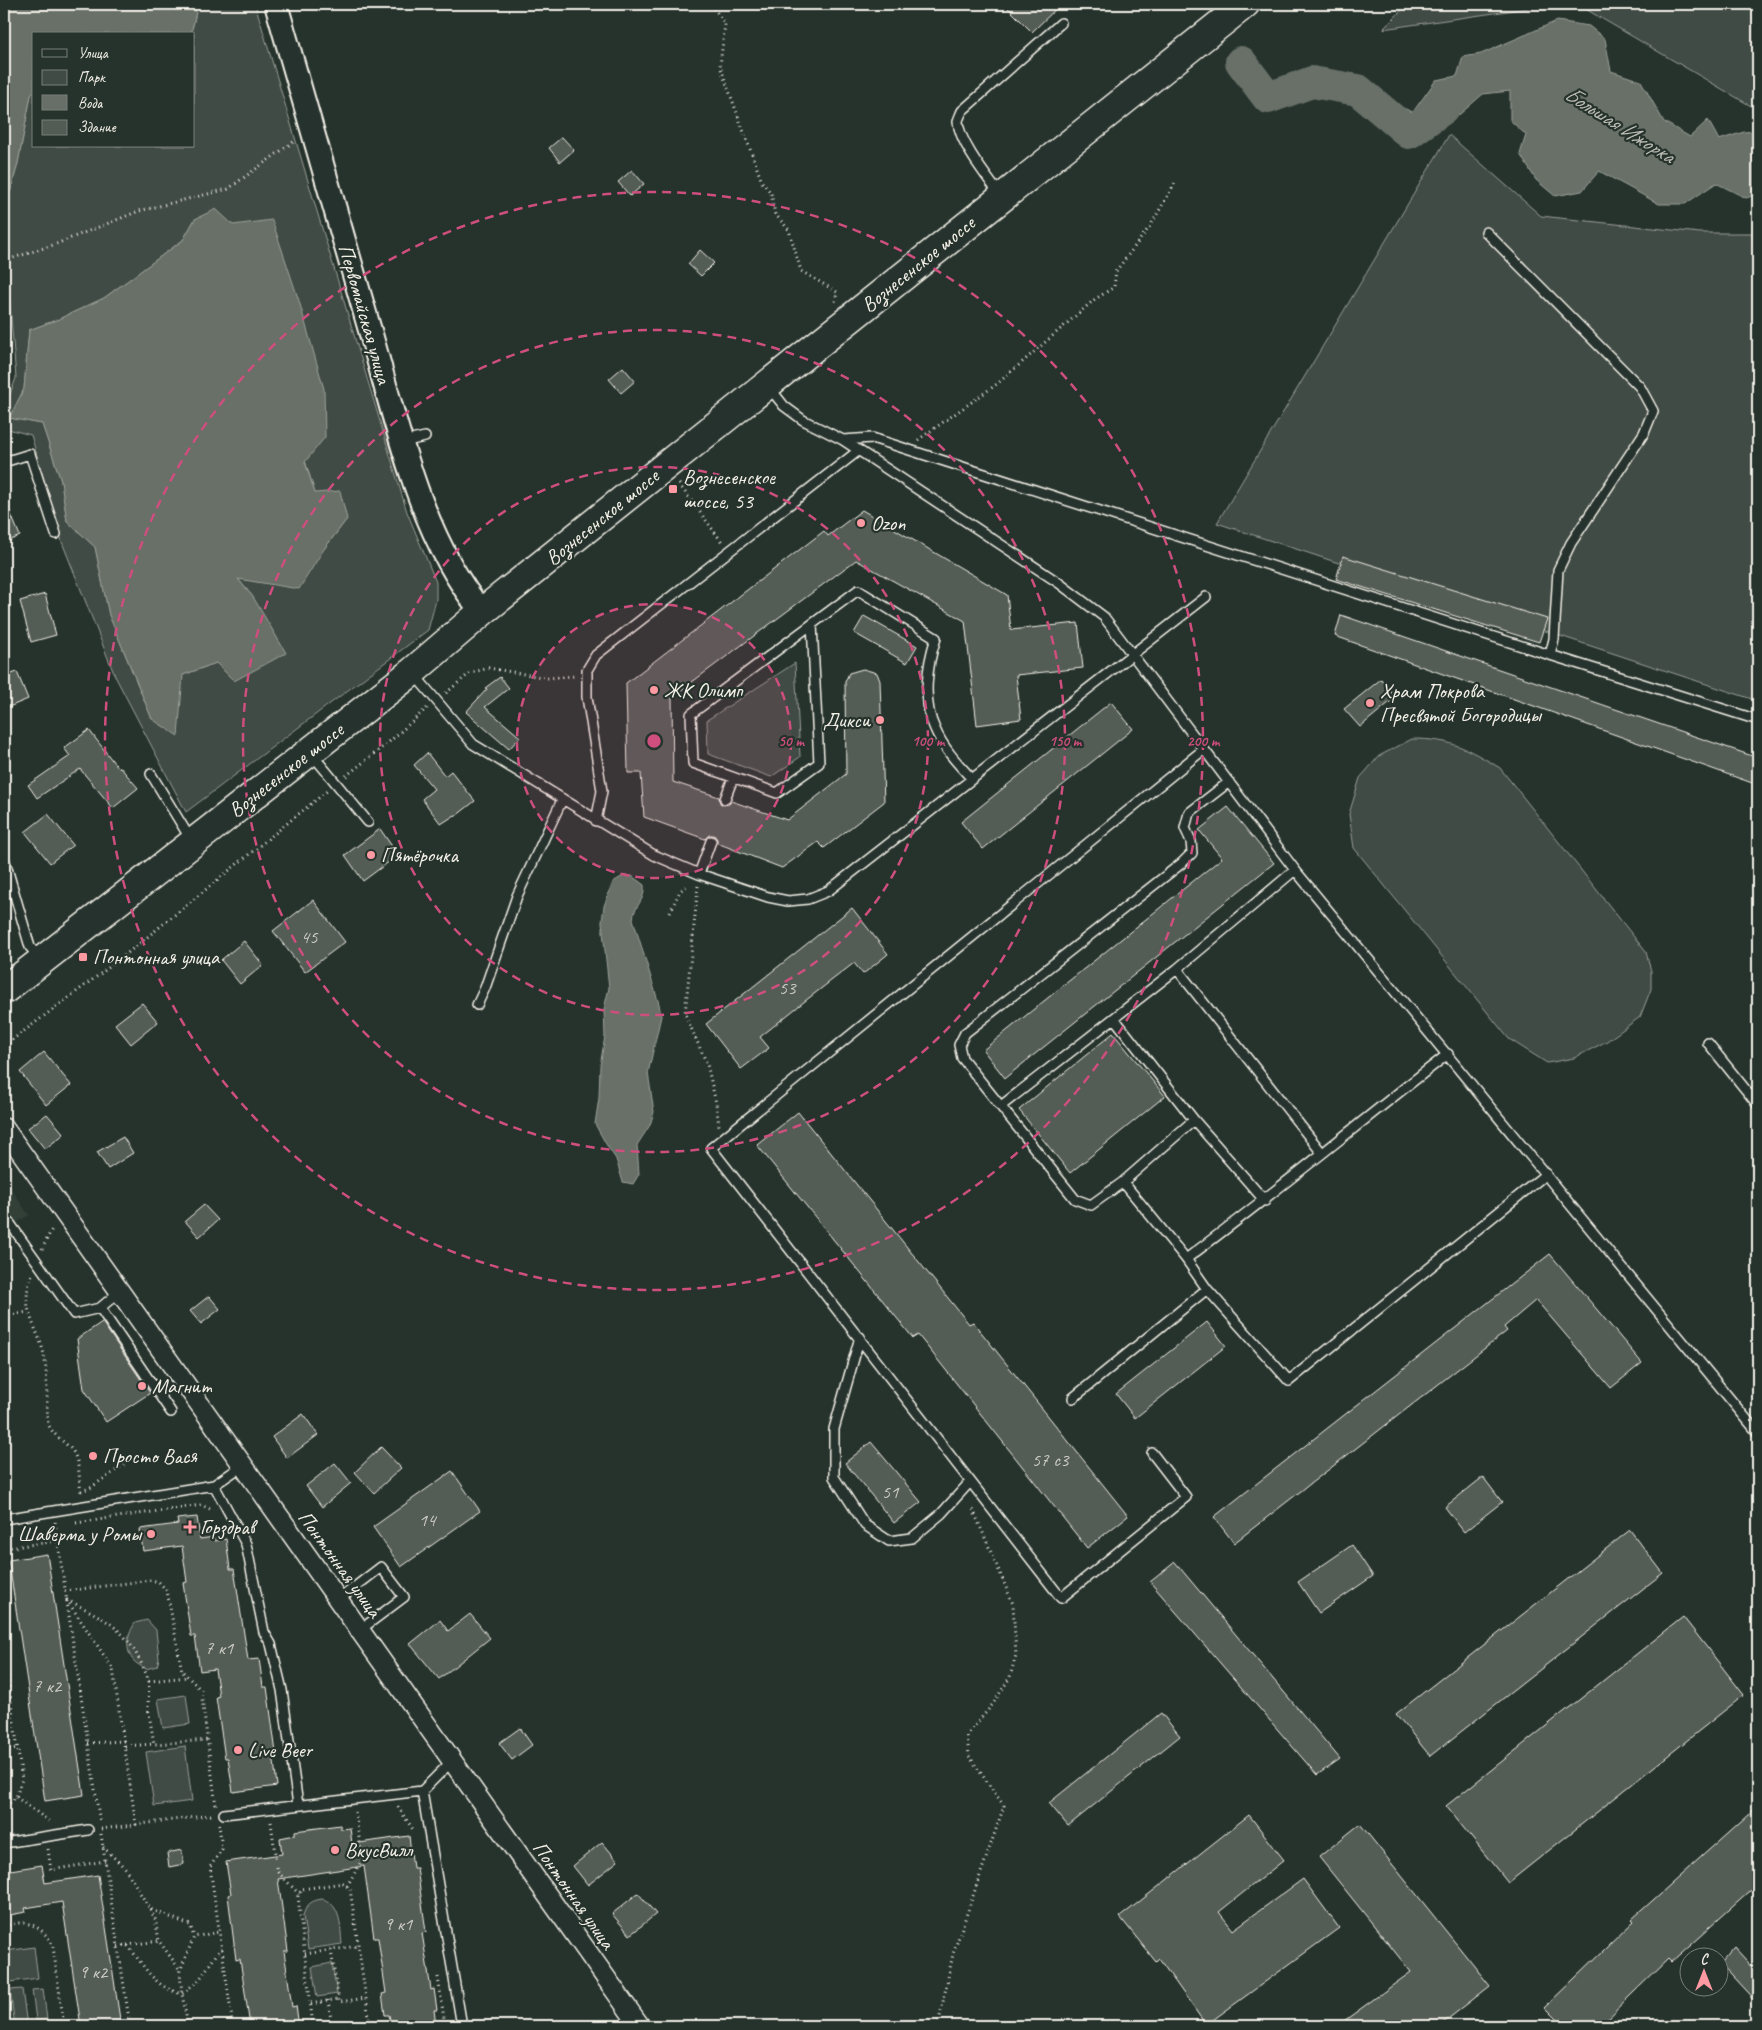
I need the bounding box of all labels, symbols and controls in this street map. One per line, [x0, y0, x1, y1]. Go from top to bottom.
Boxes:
legend [32, 32, 195, 148]
text: Улица [78, 44, 109, 63]
text: Парк [78, 68, 106, 87]
water label: Большая Ижорка [1559, 80, 1682, 171]
text: Вода [78, 94, 103, 113]
text: Здание [78, 118, 117, 137]
street label: Вознесенское шоссе [856, 209, 982, 319]
street label: Первомайская улица [333, 241, 398, 388]
street label: Вознесенское шоссе [540, 462, 666, 572]
place label: Вознесенское шоссе, 53 [683, 464, 776, 514]
marker: Вознесенское шоссе, 53 [667, 483, 679, 495]
place label: Ozon [871, 510, 906, 536]
marker: Ozon [855, 517, 867, 529]
place label: ЖК Олимп [664, 677, 744, 703]
place label: Храм Покрова Пресвятой Богородицы [1380, 678, 1543, 728]
marker: ЖК Олимп [648, 684, 660, 696]
marker: Храм Покрова Пресвятой Богородицы [1364, 697, 1376, 709]
place label: Дикси [823, 707, 872, 733]
marker: Дикси [874, 714, 886, 726]
street label: Вознесенское шоссе [223, 716, 351, 824]
centre of rings [645, 732, 663, 750]
text: 50 m [778, 732, 805, 751]
text: 100 m [912, 732, 946, 751]
text: 150 m [1049, 732, 1083, 751]
text: 200 m [1187, 732, 1221, 751]
place label: Пятёрочка [381, 842, 460, 868]
marker: Пятёрочка [365, 849, 377, 861]
house number: 45 [300, 925, 319, 949]
place label: Понтонная улица [93, 944, 221, 970]
marker: Понтонная улица [77, 951, 89, 963]
house number: 53 [778, 976, 797, 1000]
place label: Магнит [152, 1373, 213, 1399]
marker: Магнит [136, 1380, 148, 1392]
place label: Просто Вася [103, 1443, 198, 1469]
house number: 57 с3 [1032, 1448, 1070, 1472]
marker: Просто Вася [87, 1450, 99, 1462]
house number: 51 [881, 1480, 900, 1504]
street label: Понтонная улица [292, 1505, 389, 1624]
house number: 14 [418, 1508, 438, 1532]
place label: Горздрав [200, 1514, 259, 1540]
place label: Шаверма у Ромы [17, 1521, 143, 1547]
marker: Горздрав [184, 1521, 196, 1533]
marker: Шаверма у Ромы [145, 1528, 157, 1540]
house number: 7 к1 [205, 1636, 235, 1660]
house number: 7 к2 [33, 1674, 63, 1698]
place label: Live Beer [248, 1737, 314, 1763]
marker: Live Beer [232, 1744, 244, 1756]
street label: Понтонная улица [527, 1836, 622, 1956]
place label: ВкусВилл [345, 1837, 414, 1863]
marker: ВкусВилл [329, 1844, 341, 1856]
house number: 9 к1 [384, 1912, 414, 1936]
north arrow [1680, 1948, 1730, 1998]
text: С [1701, 1951, 1710, 1968]
house number: 9 к2 [79, 1960, 109, 1984]

